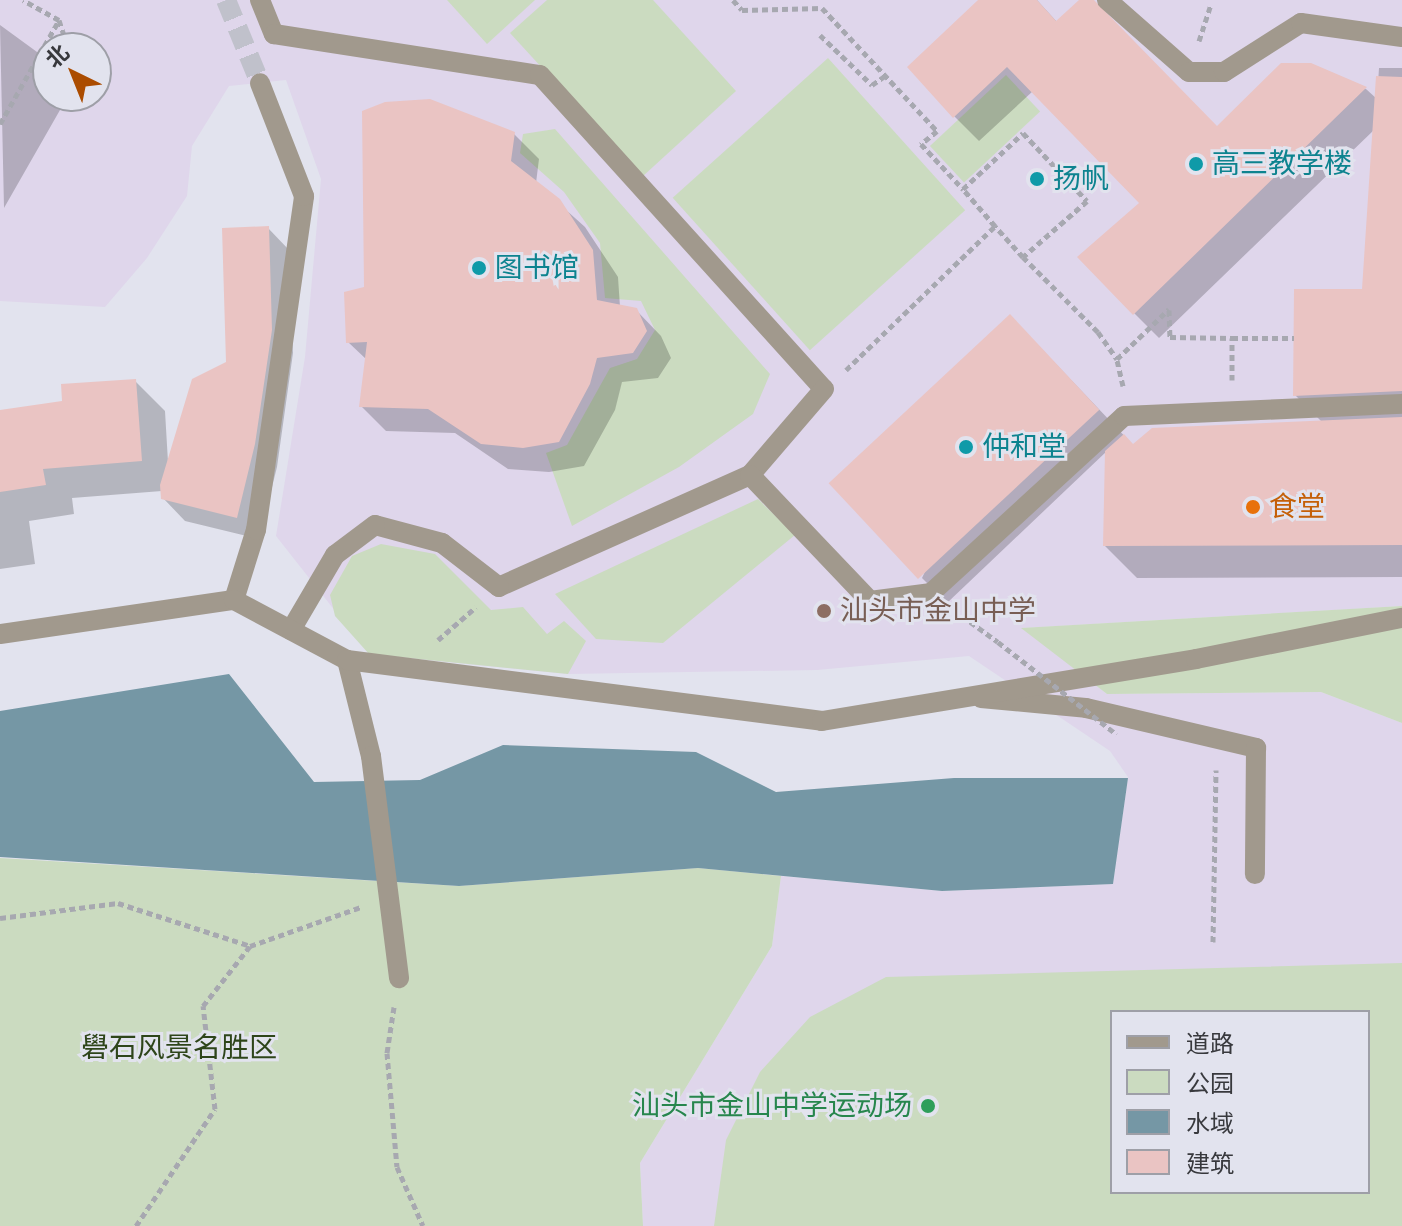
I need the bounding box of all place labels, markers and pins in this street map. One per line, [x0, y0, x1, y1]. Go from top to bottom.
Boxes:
place label: 高三教学楼 [1212, 147, 1352, 181]
marker: 高三教学楼 [1187, 155, 1205, 173]
place label: 扬帆 [1053, 162, 1109, 196]
marker: 扬帆 [1028, 170, 1046, 188]
place label: 图书馆 [495, 251, 579, 285]
marker: 图书馆 [470, 259, 488, 277]
place label: 仲和堂 [982, 430, 1066, 464]
marker: 仲和堂 [957, 438, 975, 456]
place label: 食堂 [1269, 490, 1325, 524]
marker: 食堂 [1244, 498, 1262, 516]
place label: 汕头市金山中学 [840, 594, 1036, 628]
marker: 汕头市金山中学 [815, 602, 833, 620]
place label: 汕头市金山中学运动场 [632, 1089, 912, 1123]
marker: 汕头市金山中学运动场 [919, 1097, 937, 1115]

